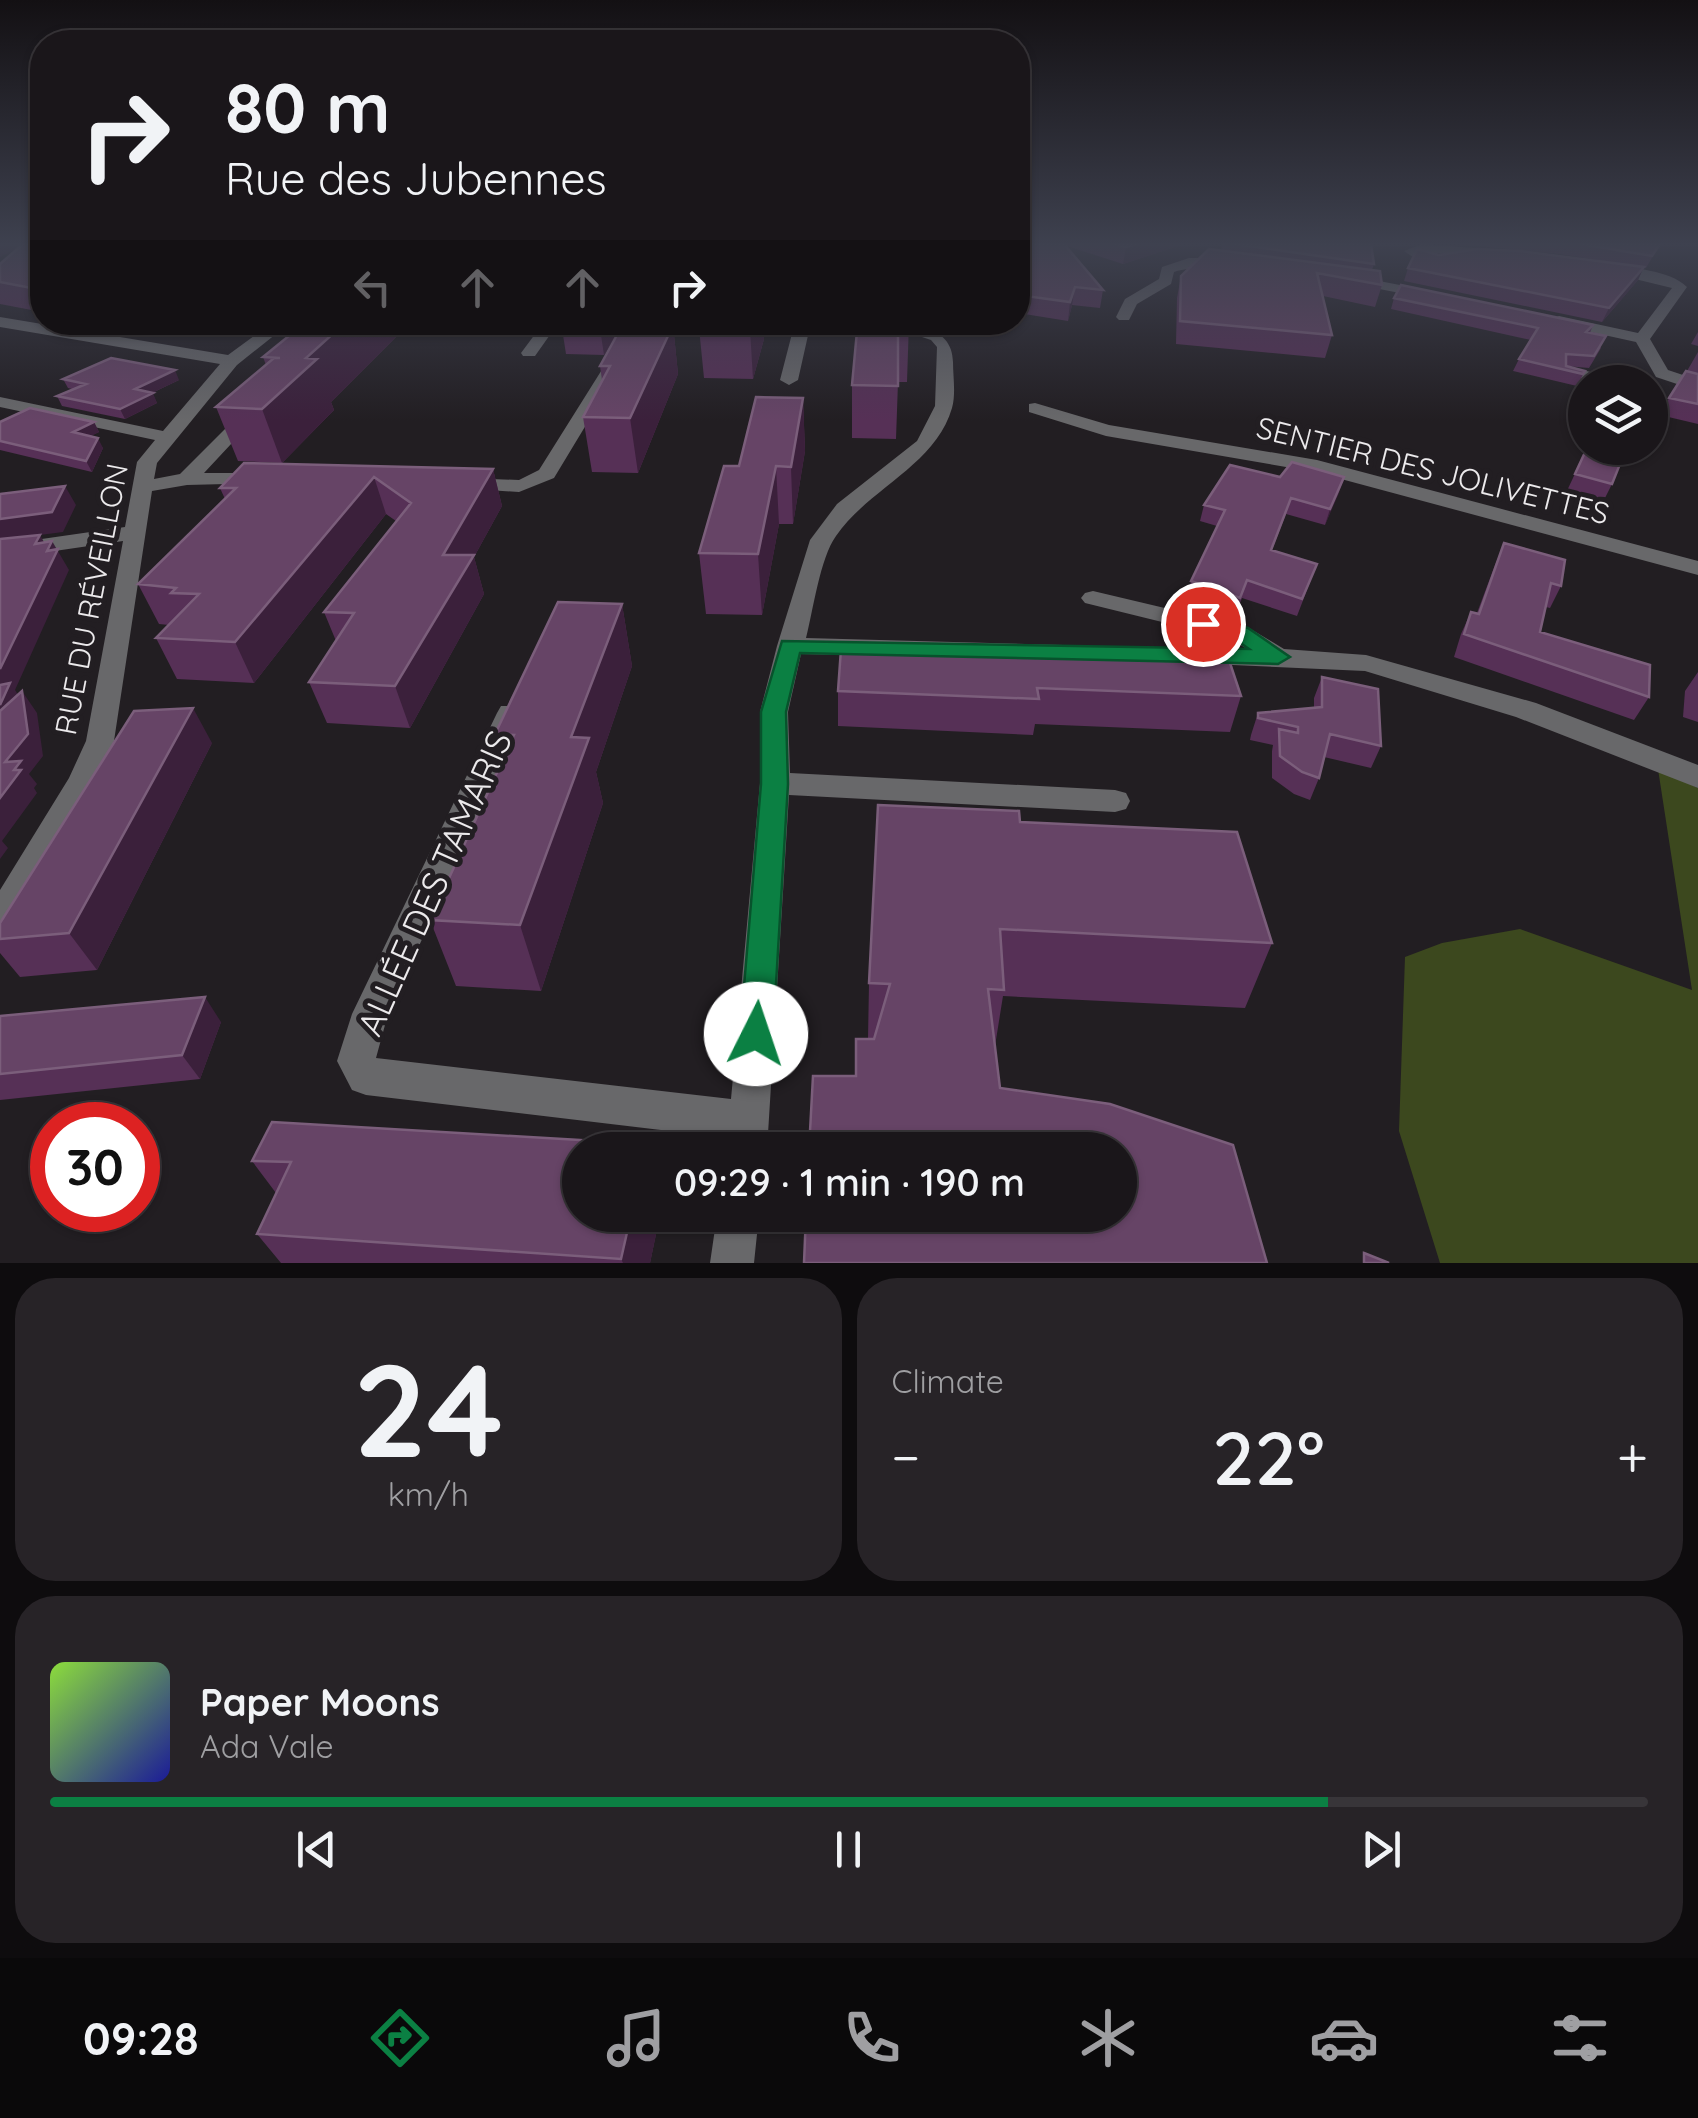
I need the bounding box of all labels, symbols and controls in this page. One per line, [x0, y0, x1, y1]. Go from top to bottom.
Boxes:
text: 80 m [225, 63, 390, 151]
icon: right [60, 70, 190, 200]
text: Rue des Jubennes [225, 150, 607, 206]
icon: left [345, 260, 400, 315]
icon: ahead [450, 260, 505, 315]
icon: ahead [555, 260, 610, 315]
icon: right [660, 260, 715, 315]
map controls [1568, 365, 1668, 465]
button: layers [1568, 365, 1668, 465]
street label: SENTIER DES JOLIVETTES [1253, 408, 1613, 532]
street label: RUE DU RÉVEILLON [46, 460, 136, 738]
pin [1161, 582, 1246, 667]
icon: arrive [1176, 597, 1231, 652]
street label: ALLÉE DES TAMARIS [347, 724, 521, 1042]
position arrow [704, 982, 808, 1086]
speed limit sign: 30 [30, 1102, 160, 1232]
text: 09:29 · 1 min · 190 m [674, 1158, 1025, 1206]
text: 24 [353, 1327, 503, 1490]
text: Climate [892, 1361, 1004, 1401]
text: 22° [1212, 1410, 1325, 1504]
text: − [892, 1422, 920, 1491]
text: + [1617, 1422, 1648, 1491]
text: km/h [388, 1474, 469, 1514]
text: Paper Moons [200, 1678, 440, 1726]
text: Ada Vale [200, 1726, 334, 1766]
icon: previous [289, 1822, 344, 1877]
icon: pause [821, 1822, 876, 1877]
icon: next [1354, 1822, 1409, 1877]
icon: directions [365, 2003, 435, 2073]
icon: music [601, 2003, 671, 2073]
icon: phone [837, 2003, 907, 2073]
icon: climate [1073, 2003, 1143, 2073]
icon: car [1309, 2003, 1379, 2073]
icon: filters [1545, 2003, 1615, 2073]
text: 09:28 [83, 2010, 199, 2066]

